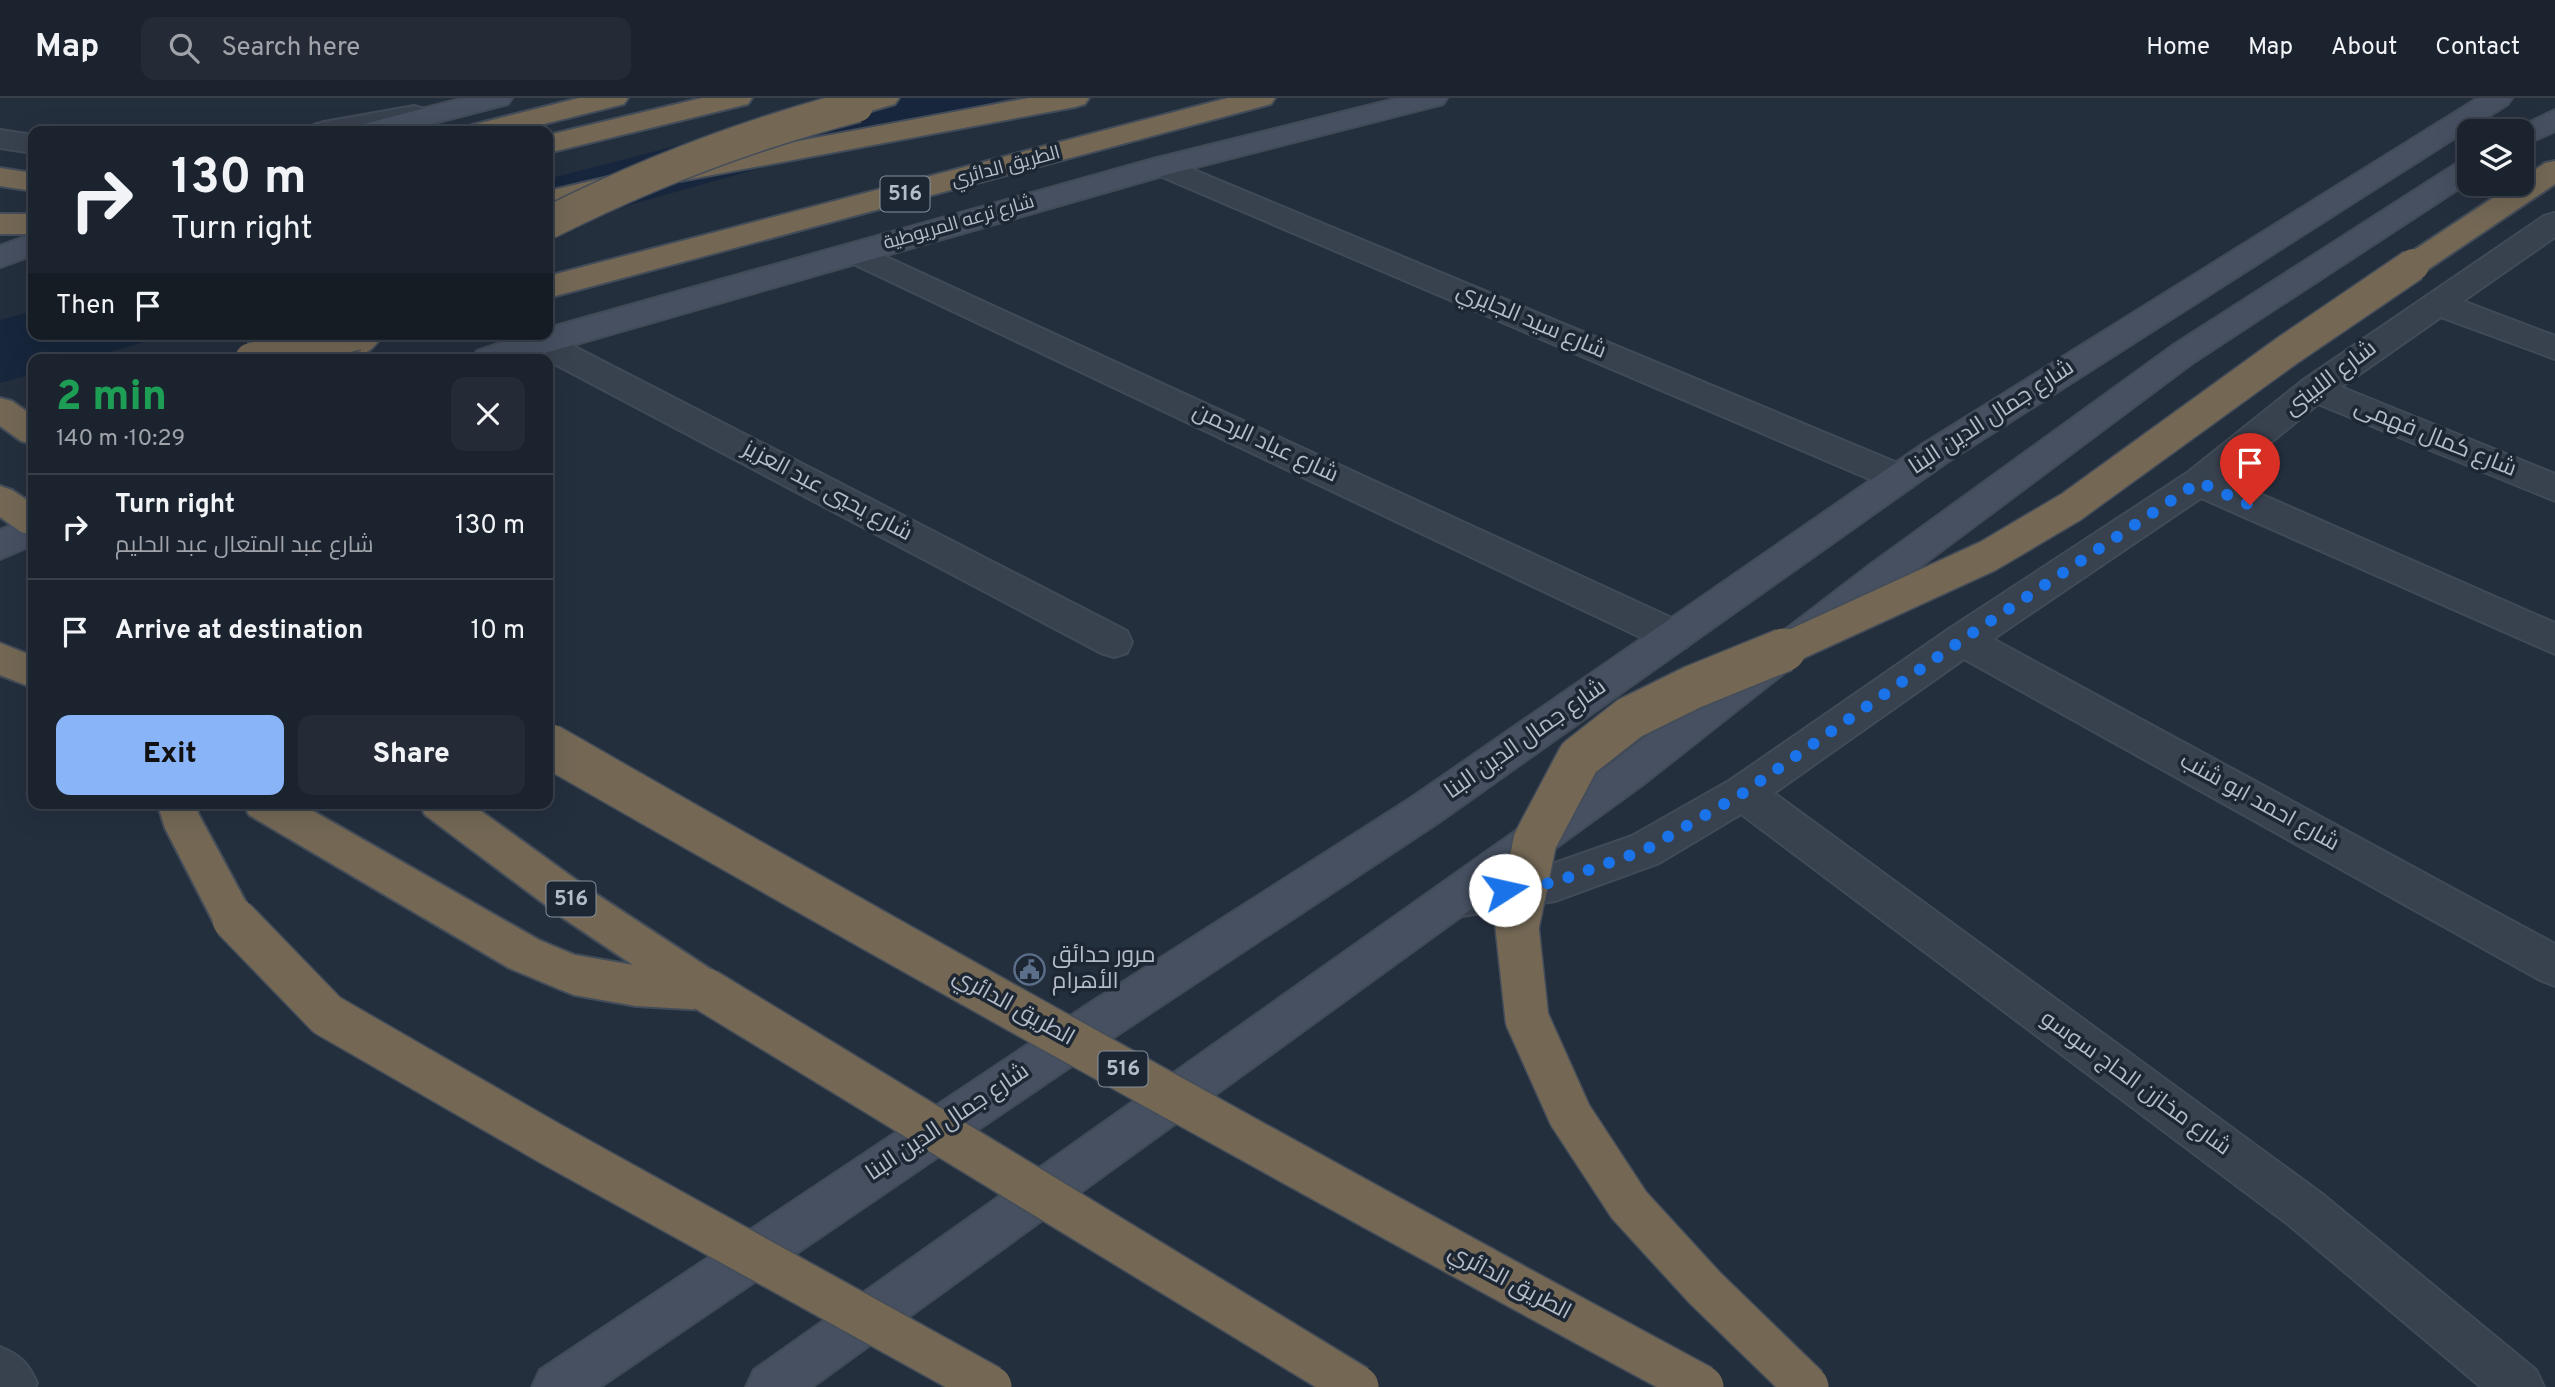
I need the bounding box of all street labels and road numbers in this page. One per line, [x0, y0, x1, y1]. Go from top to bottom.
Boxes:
street label: الطريق الدائري [949, 141, 1063, 194]
road number: 516 [880, 176, 930, 212]
street label: شارع ترعه المريوطية [881, 190, 1037, 256]
street label: شارع سيد الجايري [1451, 277, 1610, 368]
street label: شارع اللبينى [2279, 335, 2383, 423]
street label: شارع جمال الدين البنا [1904, 354, 2080, 482]
street label: شارع كمال فهمى [2350, 393, 2520, 485]
street label: شارع عباد الرحمن [1188, 398, 1342, 490]
street label: شارع يحيي عبد العزيز [735, 434, 917, 549]
street label: شارع جمال الدين البنا [1439, 673, 1613, 807]
street label: شارع احمد ابو شنب [2174, 747, 2344, 859]
road number: 516 [546, 882, 596, 916]
street label: الطريق الدائري [946, 963, 1079, 1054]
street label: شارع مخازن الحاج سوسو [2034, 1005, 2236, 1163]
road number: 516 [1098, 1052, 1148, 1086]
street label: شارع جمال الدين البنا [861, 1058, 1035, 1188]
street label: الطريق الدائري [1442, 1238, 1576, 1328]

